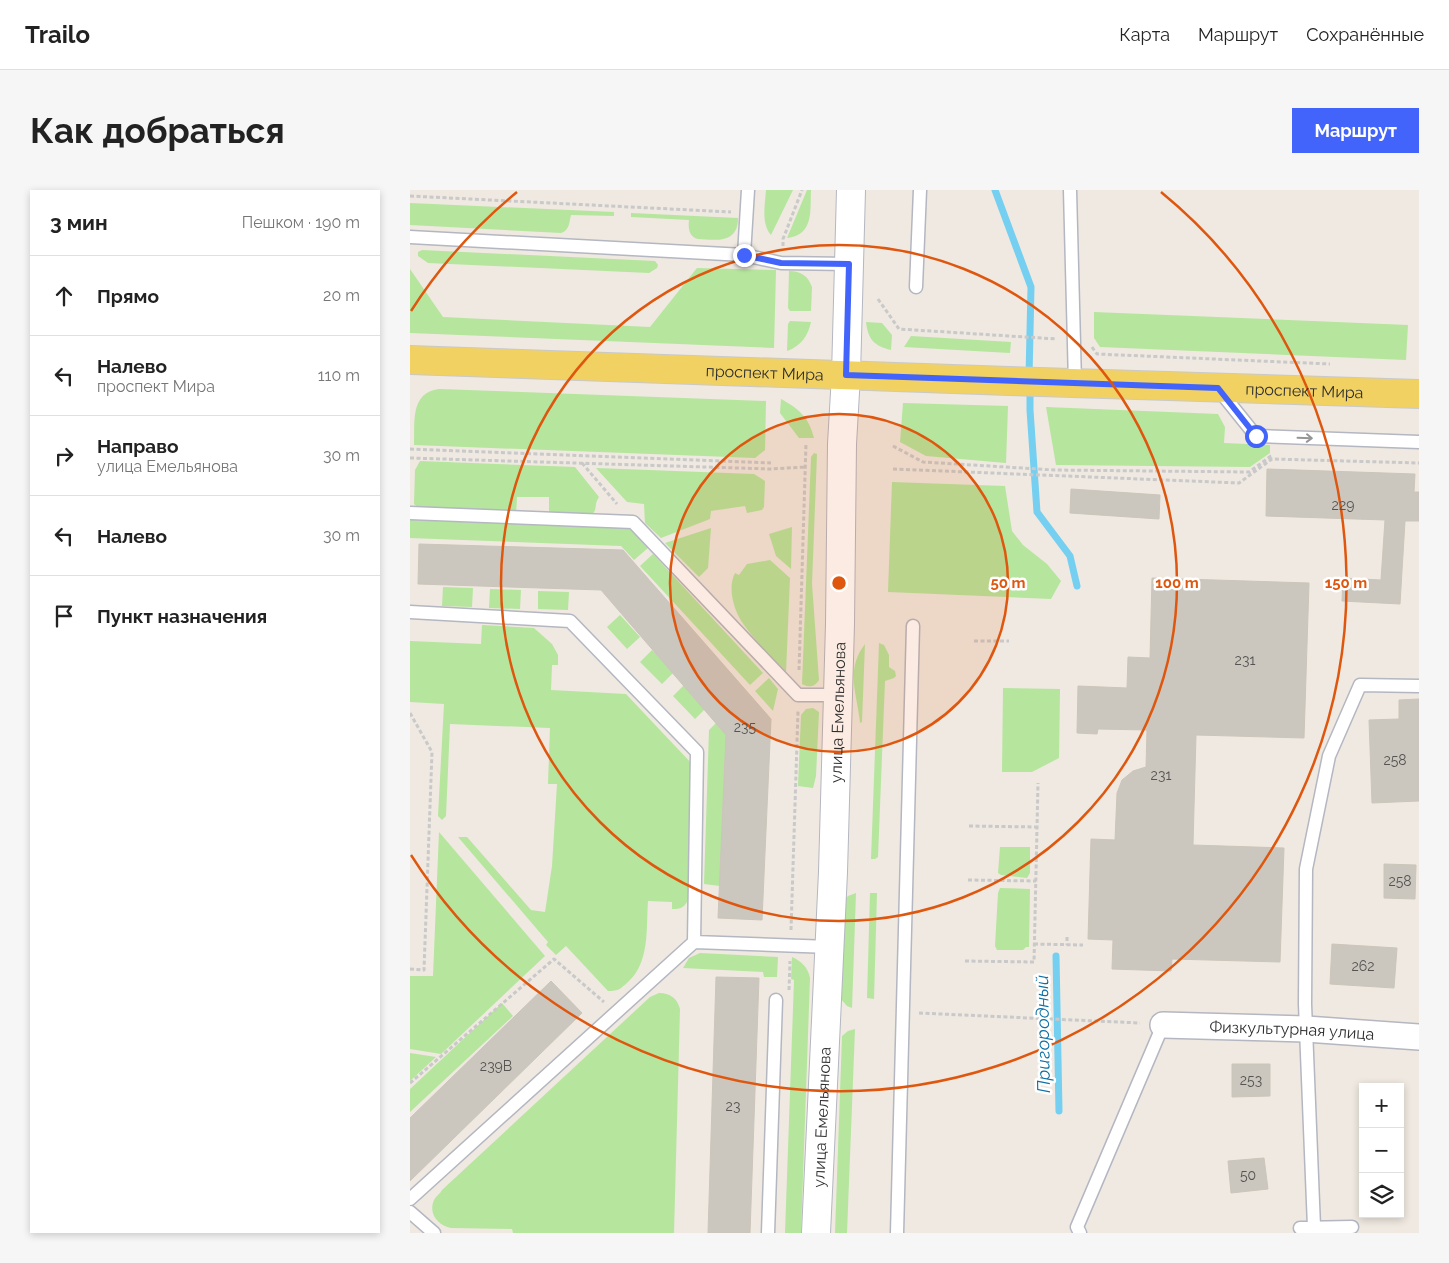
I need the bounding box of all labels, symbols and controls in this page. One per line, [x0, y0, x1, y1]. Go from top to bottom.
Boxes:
text: Trailo [25, 20, 90, 49]
text: Карта [1119, 24, 1170, 45]
text: Маршрут [1198, 24, 1278, 45]
text: Сохранённые [1306, 24, 1424, 45]
button: Маршрут [1292, 108, 1419, 153]
text: Как добраться [30, 110, 285, 151]
text: 3 мин [50, 210, 108, 235]
text: Пешком · 190 m [242, 213, 360, 232]
route end [733, 244, 756, 267]
icon: ahead [50, 282, 78, 310]
text: Прямо [97, 285, 159, 307]
text: 20 m [323, 286, 360, 305]
text: Налево [97, 355, 167, 377]
street label: проспект Мира [705, 361, 824, 384]
icon: left [50, 362, 78, 390]
text: 110 m [318, 366, 360, 385]
text: проспект Мира [97, 377, 215, 396]
street label: проспект Мира [1245, 380, 1364, 402]
route start [1245, 425, 1268, 448]
one-way arrow [1296, 434, 1312, 443]
text: Направо [97, 435, 178, 457]
icon: right [50, 442, 78, 470]
text: 30 m [323, 446, 360, 465]
text: улица Емельянова [97, 457, 238, 476]
house number: 229 [1332, 497, 1354, 513]
icon: left [50, 522, 78, 550]
text: Налево [97, 525, 167, 547]
text: 30 m [323, 526, 360, 545]
centre of rings [830, 574, 848, 592]
text: 50 m [990, 574, 1026, 592]
text: 100 m [1155, 574, 1199, 592]
text: 150 m [1325, 574, 1367, 592]
icon: arrive [50, 602, 78, 630]
text: Пункт назначения [97, 605, 267, 627]
street label: улица Емельянова [827, 642, 849, 783]
house number: 231 [1235, 652, 1255, 668]
house number: 235 [734, 719, 757, 735]
house number: 258 [1383, 752, 1407, 768]
house number: 231 [1151, 767, 1171, 783]
house number: 258 [1388, 873, 1412, 889]
house number: 262 [1351, 958, 1375, 974]
water label: Пригородный [1031, 975, 1054, 1093]
street label: Физкультурная улица [1209, 1017, 1375, 1044]
street label: улица Емельянова [809, 1046, 835, 1188]
house number: 239В [480, 1058, 512, 1074]
house number: 253 [1240, 1072, 1262, 1088]
map controls [1359, 1083, 1404, 1218]
button: + [1359, 1083, 1404, 1128]
house number: 23 [726, 1098, 740, 1114]
button: − [1359, 1128, 1404, 1173]
house number: 50 [1240, 1167, 1256, 1183]
button: layers [1359, 1173, 1404, 1218]

